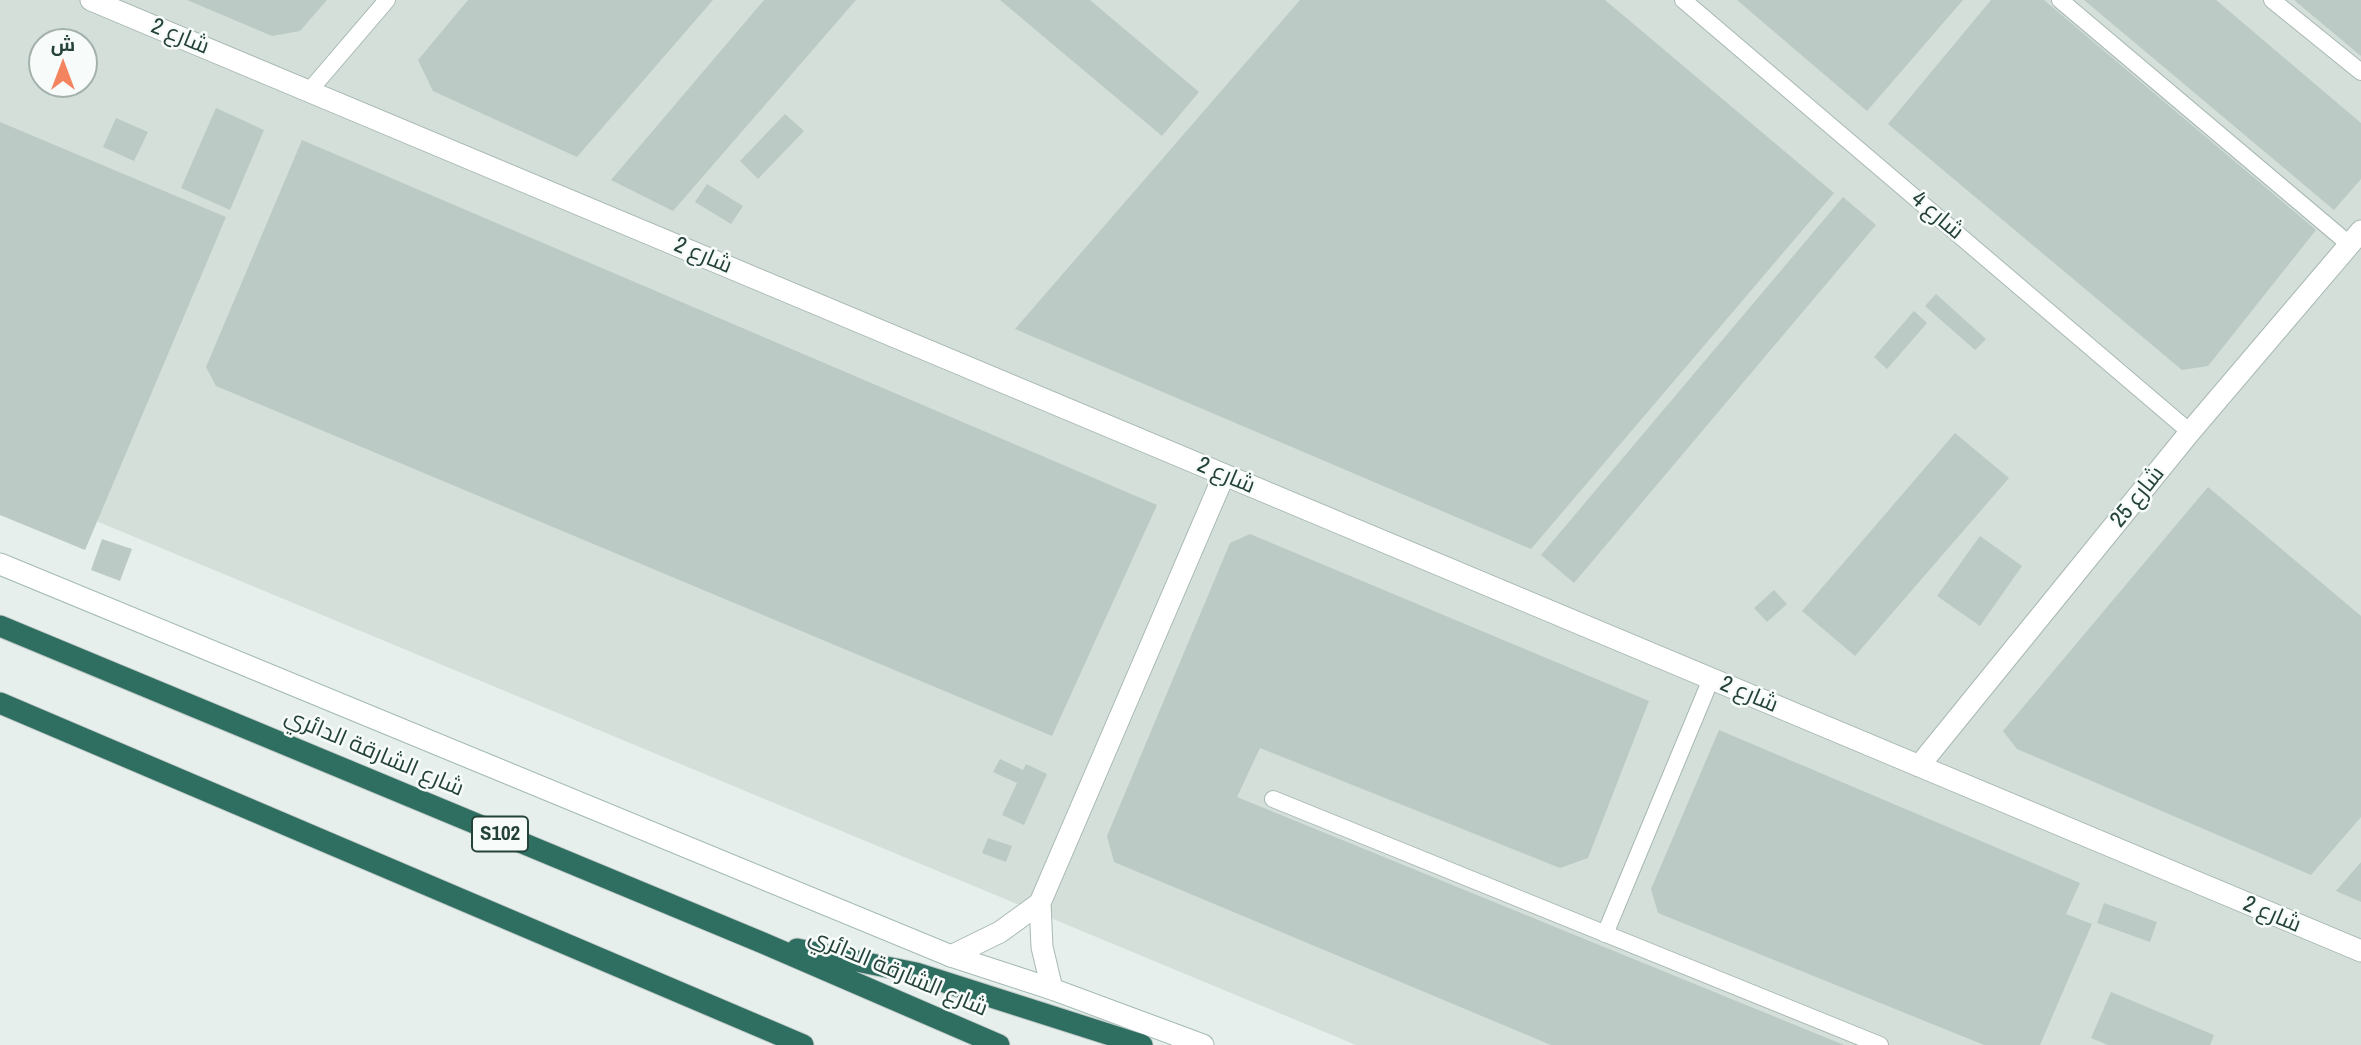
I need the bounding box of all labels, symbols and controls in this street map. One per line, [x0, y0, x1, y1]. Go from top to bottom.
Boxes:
street label: شارع 2 [147, 13, 213, 61]
north arrow [28, 28, 98, 98]
text: ش [51, 31, 75, 57]
street label: شارع 4 [1905, 186, 1969, 246]
street label: شارع 2 [670, 232, 736, 280]
street label: شارع 2 [1193, 452, 1259, 500]
street label: شارع 25 [2105, 461, 2171, 533]
street label: شارع 2 [1716, 671, 1782, 719]
street label: شارع الشارقة الدائري [280, 703, 468, 803]
road number: S102 [472, 816, 528, 852]
street label: شارع 2 [2239, 891, 2305, 939]
street label: شارع الشارقة الدائري [804, 923, 992, 1023]

